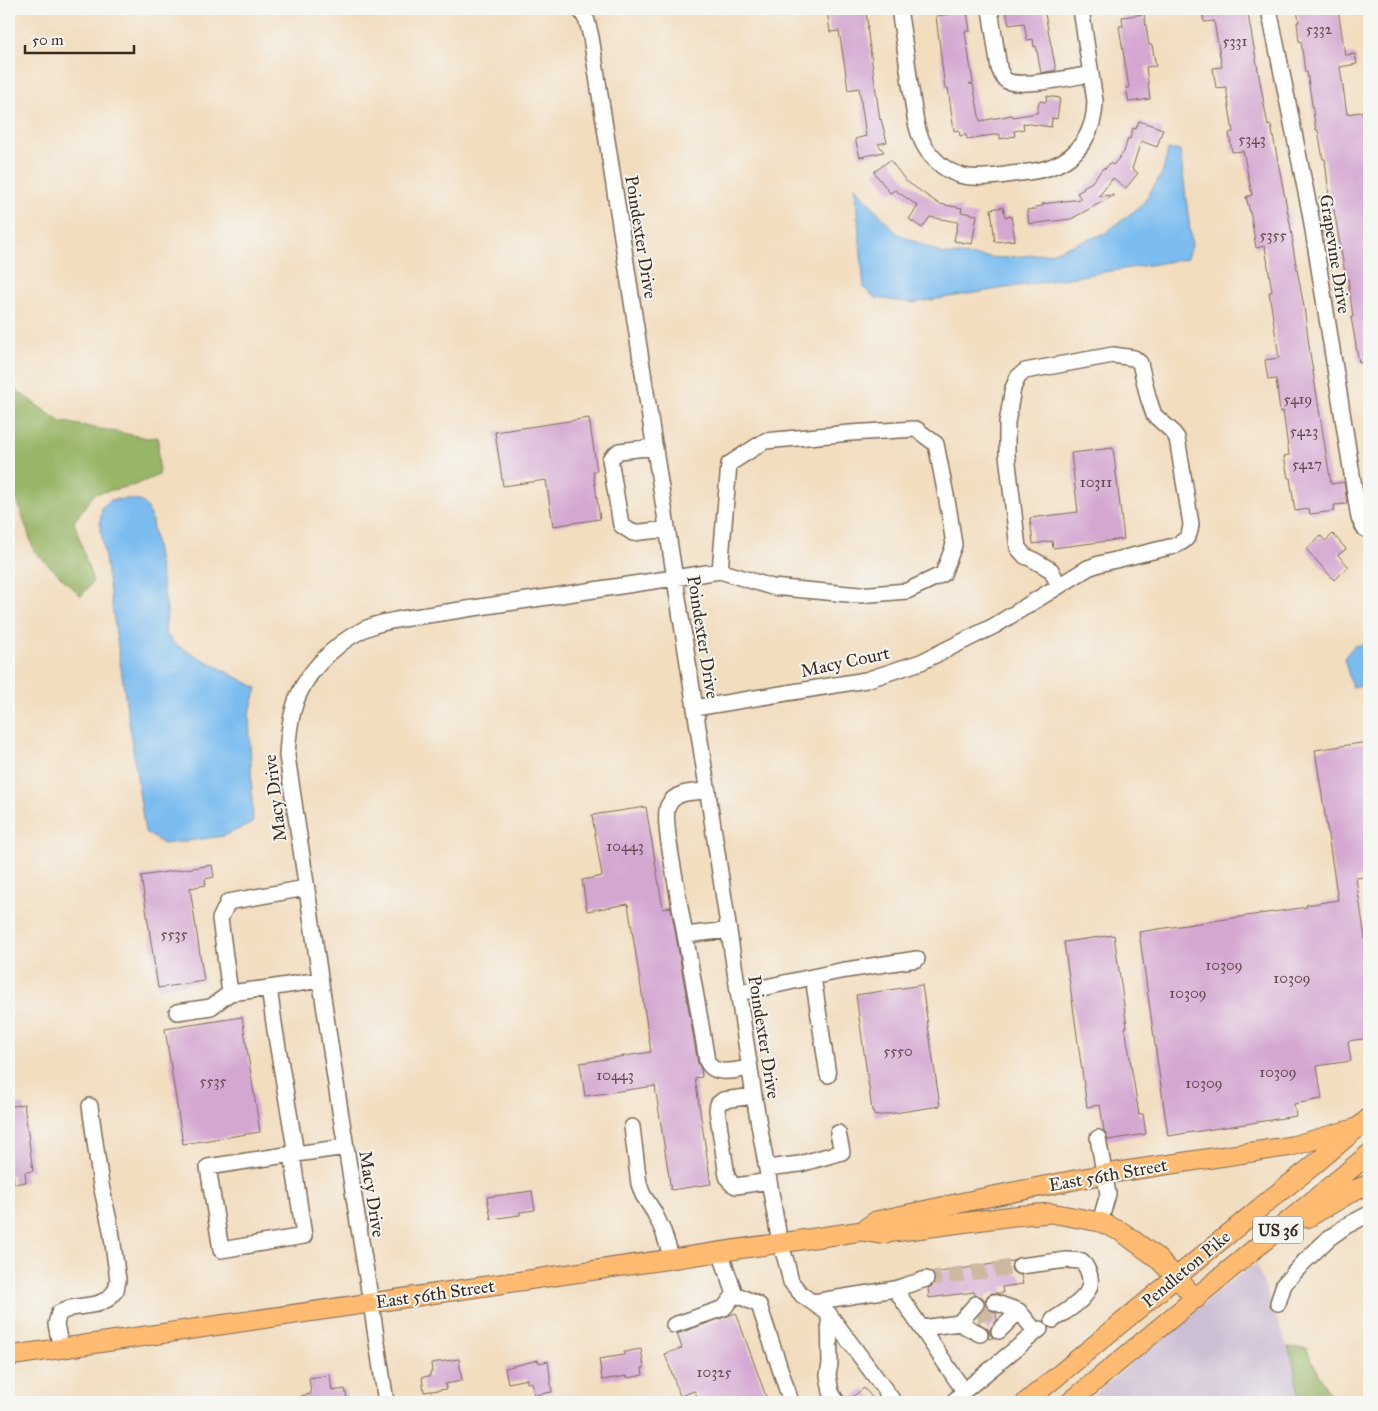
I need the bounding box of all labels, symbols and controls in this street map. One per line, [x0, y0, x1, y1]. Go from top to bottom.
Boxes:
house number: 5332 [1306, 20, 1333, 38]
scale bar [25, 22, 134, 54]
text: 50 m [32, 31, 64, 49]
house number: 5331 [1223, 32, 1248, 50]
house number: 5343 [1238, 130, 1266, 148]
street label: Poindexter Drive [620, 174, 662, 300]
street label: Grapevine Drive [1315, 193, 1355, 315]
house number: 5355 [1260, 226, 1286, 244]
house number: 5419 [1284, 390, 1312, 408]
house number: 5423 [1290, 422, 1318, 440]
house number: 5427 [1292, 455, 1322, 473]
house number: 10311 [1080, 473, 1112, 491]
street label: Poindexter Drive [682, 574, 724, 700]
street label: Macy Court [799, 642, 892, 682]
street label: Macy Drive [259, 753, 291, 843]
house number: 10443 [606, 837, 644, 855]
house number: 5535 [161, 925, 187, 943]
house number: 10309 [1205, 956, 1243, 974]
house number: 10309 [1273, 969, 1311, 987]
street label: Poindexter Drive [743, 974, 785, 1100]
house number: 10309 [1169, 984, 1207, 1002]
house number: 5550 [883, 1042, 913, 1060]
house number: 10309 [1259, 1063, 1297, 1081]
house number: 10443 [596, 1066, 634, 1084]
house number: 5535 [200, 1072, 226, 1090]
house number: 10309 [1185, 1074, 1223, 1092]
street label: Macy Drive [354, 1149, 390, 1239]
street label: East 56th Street [1047, 1154, 1170, 1196]
road number: US 36 [1253, 1216, 1303, 1244]
street label: Pendleton Pike [1137, 1226, 1235, 1312]
street label: East 56th Street [374, 1275, 497, 1313]
house number: 10325 [697, 1363, 731, 1381]

